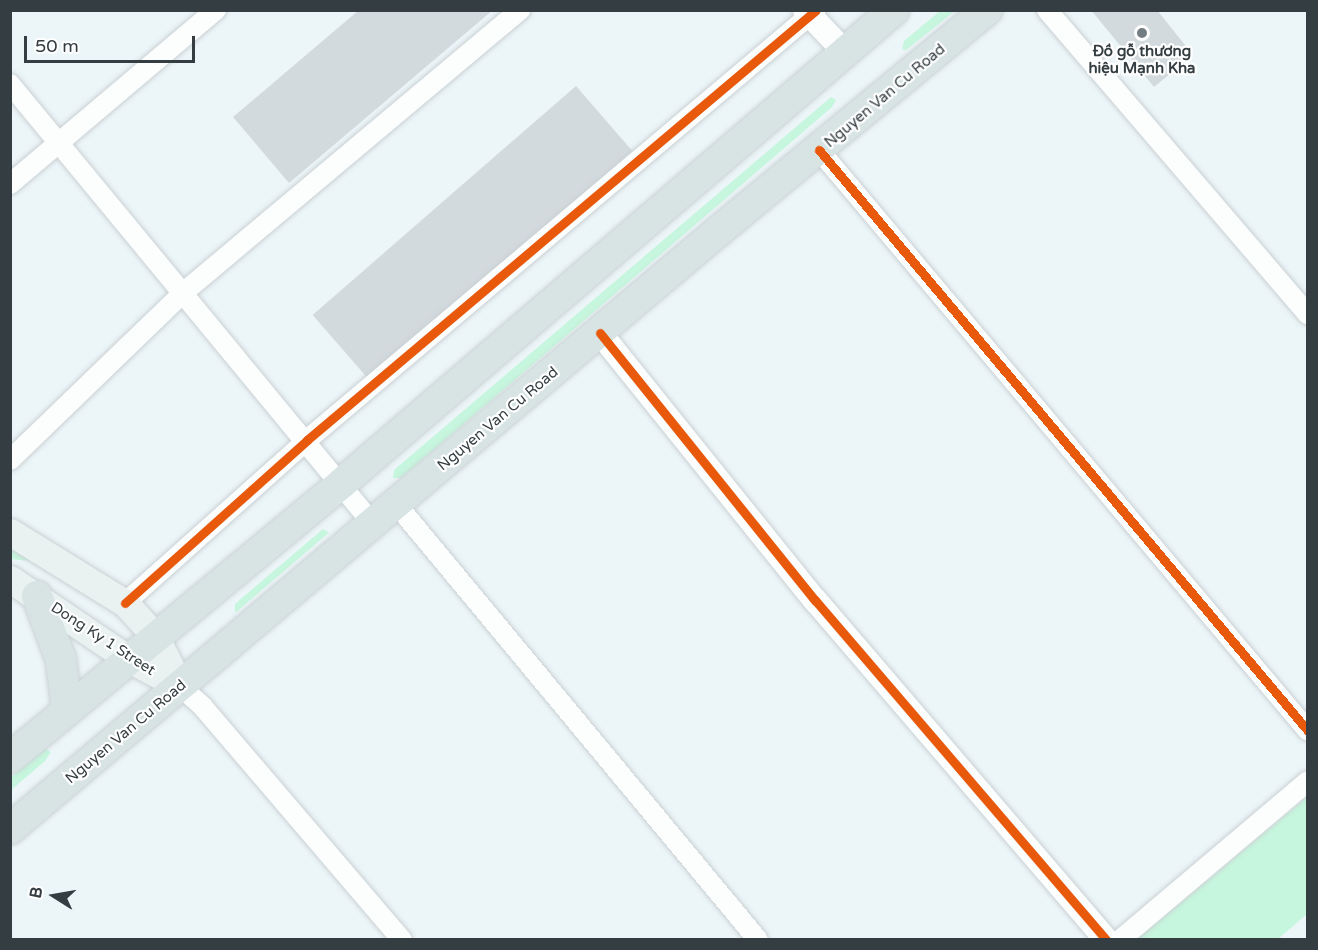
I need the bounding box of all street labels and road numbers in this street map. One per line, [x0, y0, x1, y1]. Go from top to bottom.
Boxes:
street label: Nguyen Van Cu Road [821, 40, 949, 152]
street label: Nguyen Van Cu Road [434, 363, 562, 475]
street label: Dong Ky 1 Street [47, 599, 159, 679]
street label: Nguyen Van Cu Road [62, 676, 190, 788]

